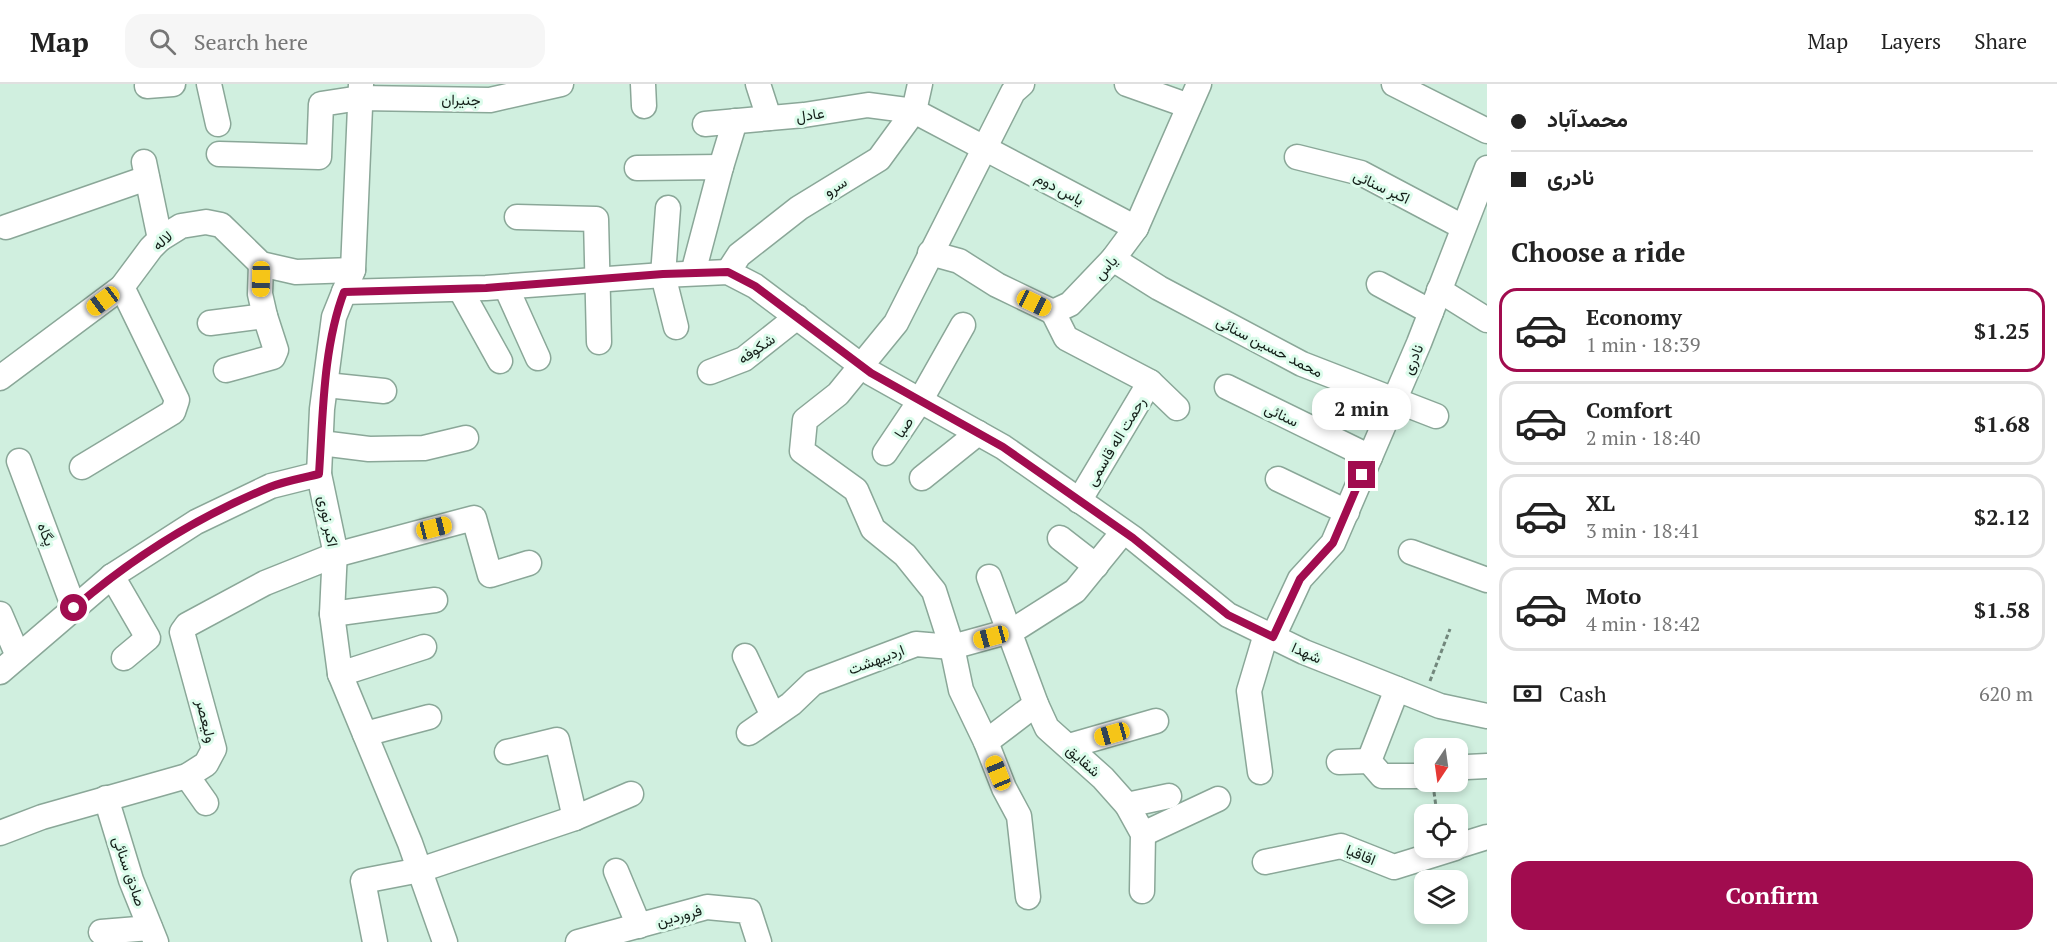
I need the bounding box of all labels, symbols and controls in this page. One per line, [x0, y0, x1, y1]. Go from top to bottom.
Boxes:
search box [125, 14, 545, 68]
text: Map [30, 23, 89, 60]
icon: search [146, 25, 179, 58]
text: Search here [194, 27, 308, 56]
text: Map [1807, 27, 1848, 55]
text: Layers [1881, 27, 1941, 55]
text: Share [1974, 27, 2027, 55]
street label: جنیران [441, 89, 481, 109]
street label: عادل [794, 102, 826, 126]
text: محمدآباد [1547, 104, 1628, 133]
text: نادری [1547, 162, 1594, 191]
street label: اکبر سنائی [1350, 164, 1413, 209]
street label: یاس دوم [1032, 167, 1088, 210]
street label: سرو [819, 171, 851, 201]
street label: لاله [148, 226, 176, 254]
text: Choose a ride [1511, 234, 1686, 270]
street label: یاس [1089, 251, 1122, 284]
car [252, 261, 270, 297]
car [83, 283, 123, 319]
car [1014, 287, 1054, 319]
text: Economy [1586, 302, 1682, 331]
icon: car [1514, 303, 1568, 357]
street label: محمد حسین سنائی [1213, 311, 1327, 382]
text: $1.25 [1974, 316, 2030, 345]
street label: شکوفه [733, 328, 779, 368]
text: 1 min · 18:39 [1586, 331, 1700, 358]
street label: نادری [1397, 341, 1428, 378]
callout: 2 min [1312, 388, 1412, 430]
street label: رحمت اله قاسمی [1081, 393, 1150, 490]
text: 2 min [1334, 395, 1389, 422]
text: Comfort [1586, 395, 1672, 424]
icon: car [1514, 396, 1568, 450]
street label: سنائی [1261, 397, 1302, 432]
text: $1.68 [1974, 409, 2030, 438]
street label: صبا [889, 412, 917, 442]
text: 2 min · 18:40 [1586, 424, 1700, 451]
route end [1348, 461, 1375, 488]
text: XL [1586, 488, 1615, 517]
icon: car [1514, 489, 1568, 543]
street label: اکبر نوری [313, 494, 344, 548]
text: $2.12 [1974, 502, 2030, 531]
car [414, 515, 454, 541]
text: 3 min · 18:41 [1586, 517, 1700, 544]
street label: پگاه [33, 520, 61, 549]
text: Moto [1586, 581, 1641, 610]
icon: car [1514, 582, 1568, 636]
route start [60, 594, 87, 621]
text: $1.58 [1974, 595, 2030, 624]
text: 4 min · 18:42 [1586, 610, 1700, 637]
car [971, 624, 1011, 650]
street label: شهدا [1289, 637, 1325, 667]
street label: اردیبهشت [845, 639, 907, 679]
icon: cash [1511, 677, 1544, 710]
text: Cash [1559, 679, 1607, 708]
text: 620 m [1979, 680, 2033, 707]
street label: ولیعصر [192, 696, 222, 745]
car [1092, 720, 1132, 748]
north arrow [1414, 738, 1468, 792]
map controls [1414, 738, 1468, 924]
street label: شقایق [1062, 739, 1105, 781]
car [983, 753, 1013, 793]
button: locate [1414, 804, 1468, 858]
street label: صادق سنائی [108, 833, 151, 909]
street label: اقاقیا [1343, 839, 1379, 869]
button: Confirm [1511, 861, 2033, 930]
button: layers [1414, 870, 1468, 924]
street label: فروردین [654, 899, 704, 932]

